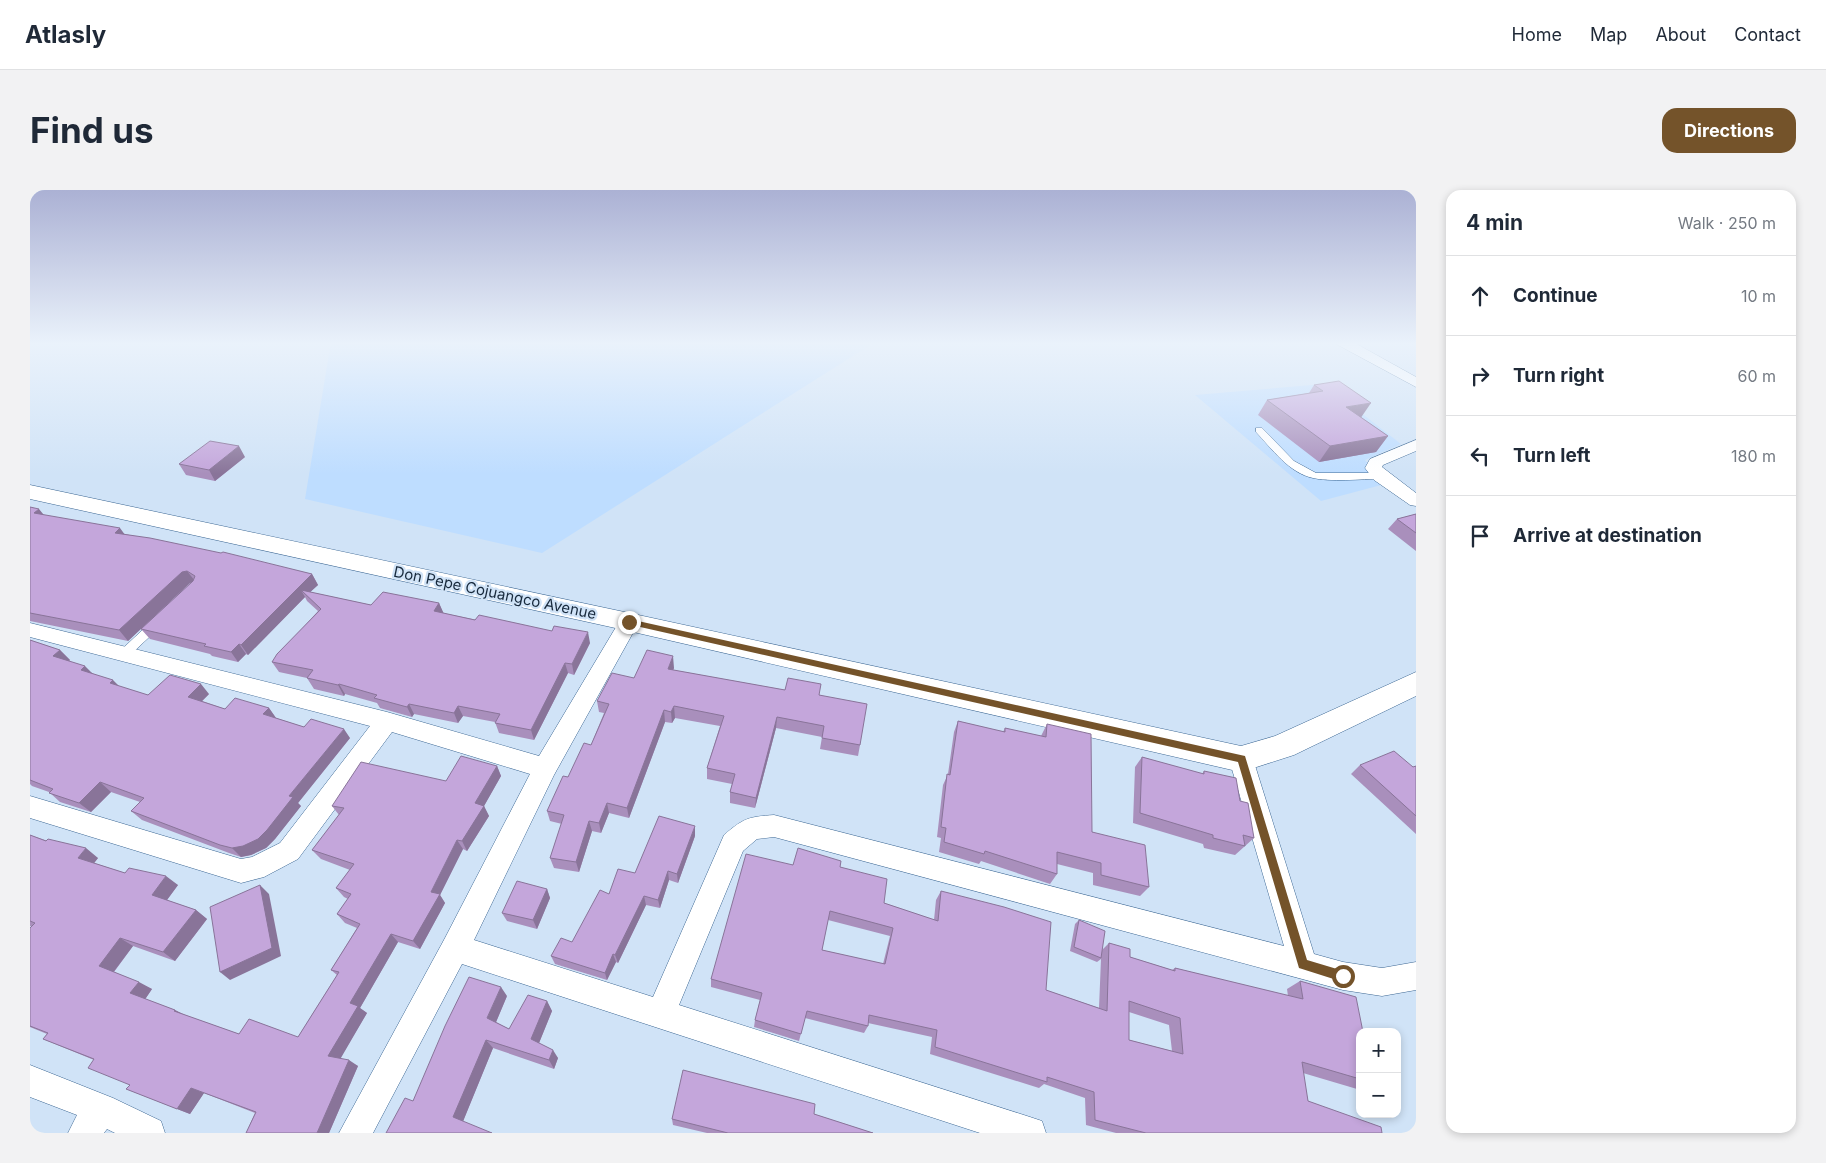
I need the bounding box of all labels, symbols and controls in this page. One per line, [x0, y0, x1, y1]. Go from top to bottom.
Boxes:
text: Atlasly [25, 20, 106, 49]
text: Home [1512, 24, 1562, 45]
text: Map [1590, 24, 1627, 45]
text: About [1655, 24, 1706, 45]
text: Contact [1734, 24, 1801, 45]
button: Directions [1662, 108, 1796, 153]
text: Find us [30, 109, 154, 151]
text: 4 min [1466, 210, 1523, 235]
text: Walk · 250 m [1678, 213, 1776, 233]
icon: ahead [1466, 282, 1494, 310]
text: Continue [1513, 284, 1598, 307]
text: 10 m [1741, 286, 1776, 306]
icon: right [1466, 362, 1494, 390]
text: Turn right [1513, 364, 1604, 387]
text: 60 m [1737, 366, 1776, 386]
icon: left [1466, 442, 1494, 470]
text: Turn left [1513, 444, 1591, 467]
text: 180 m [1731, 446, 1776, 466]
icon: arrive [1466, 522, 1494, 550]
text: Arrive at destination [1513, 524, 1702, 547]
street label: Don Pepe Cojuangco Avenue [392, 562, 598, 623]
route end [618, 611, 641, 634]
route start [1332, 965, 1355, 988]
map controls [1356, 1028, 1401, 1118]
button: + [1356, 1028, 1401, 1073]
button: − [1356, 1073, 1401, 1118]

